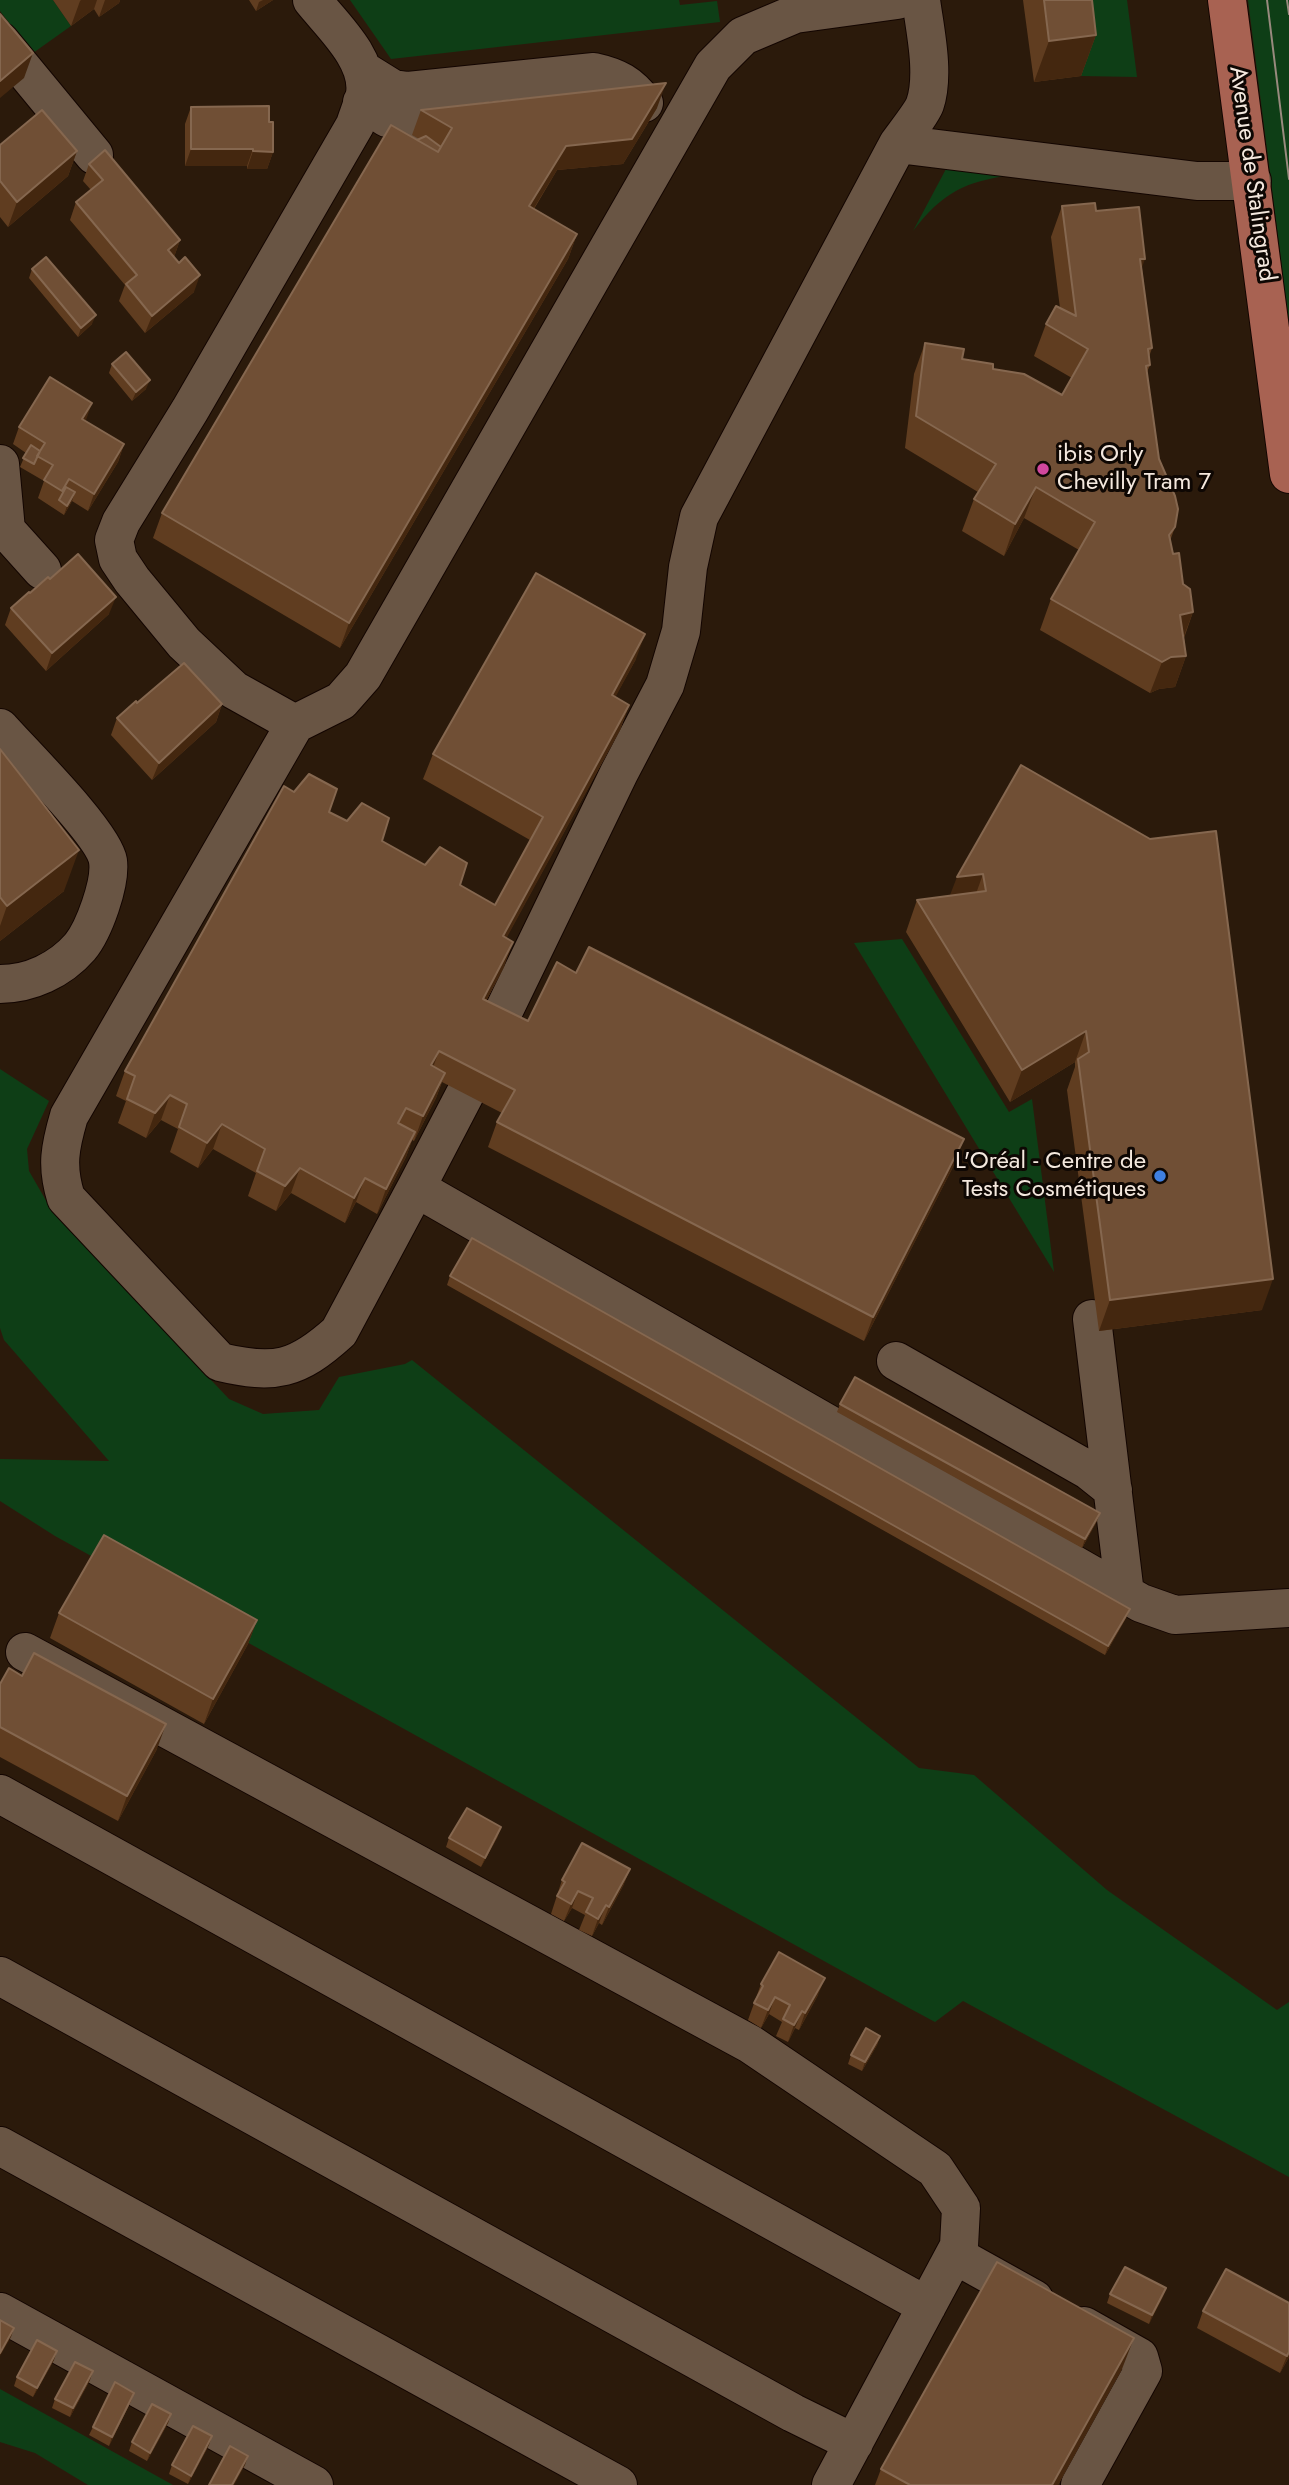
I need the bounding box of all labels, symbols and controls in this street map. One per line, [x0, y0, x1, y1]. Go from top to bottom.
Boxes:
street label: Avenue de Stalingrad [1222, 64, 1280, 284]
place label: ibis Orly Chevilly Tram 7 [1057, 441, 1211, 497]
marker: ibis Orly Chevilly Tram 7 [1035, 461, 1051, 477]
place label: L'Oréal - Centre de Tests Cosmétiques [955, 1148, 1146, 1204]
marker: L'Oréal - Centre de Tests Cosmétiques [1152, 1168, 1168, 1184]

